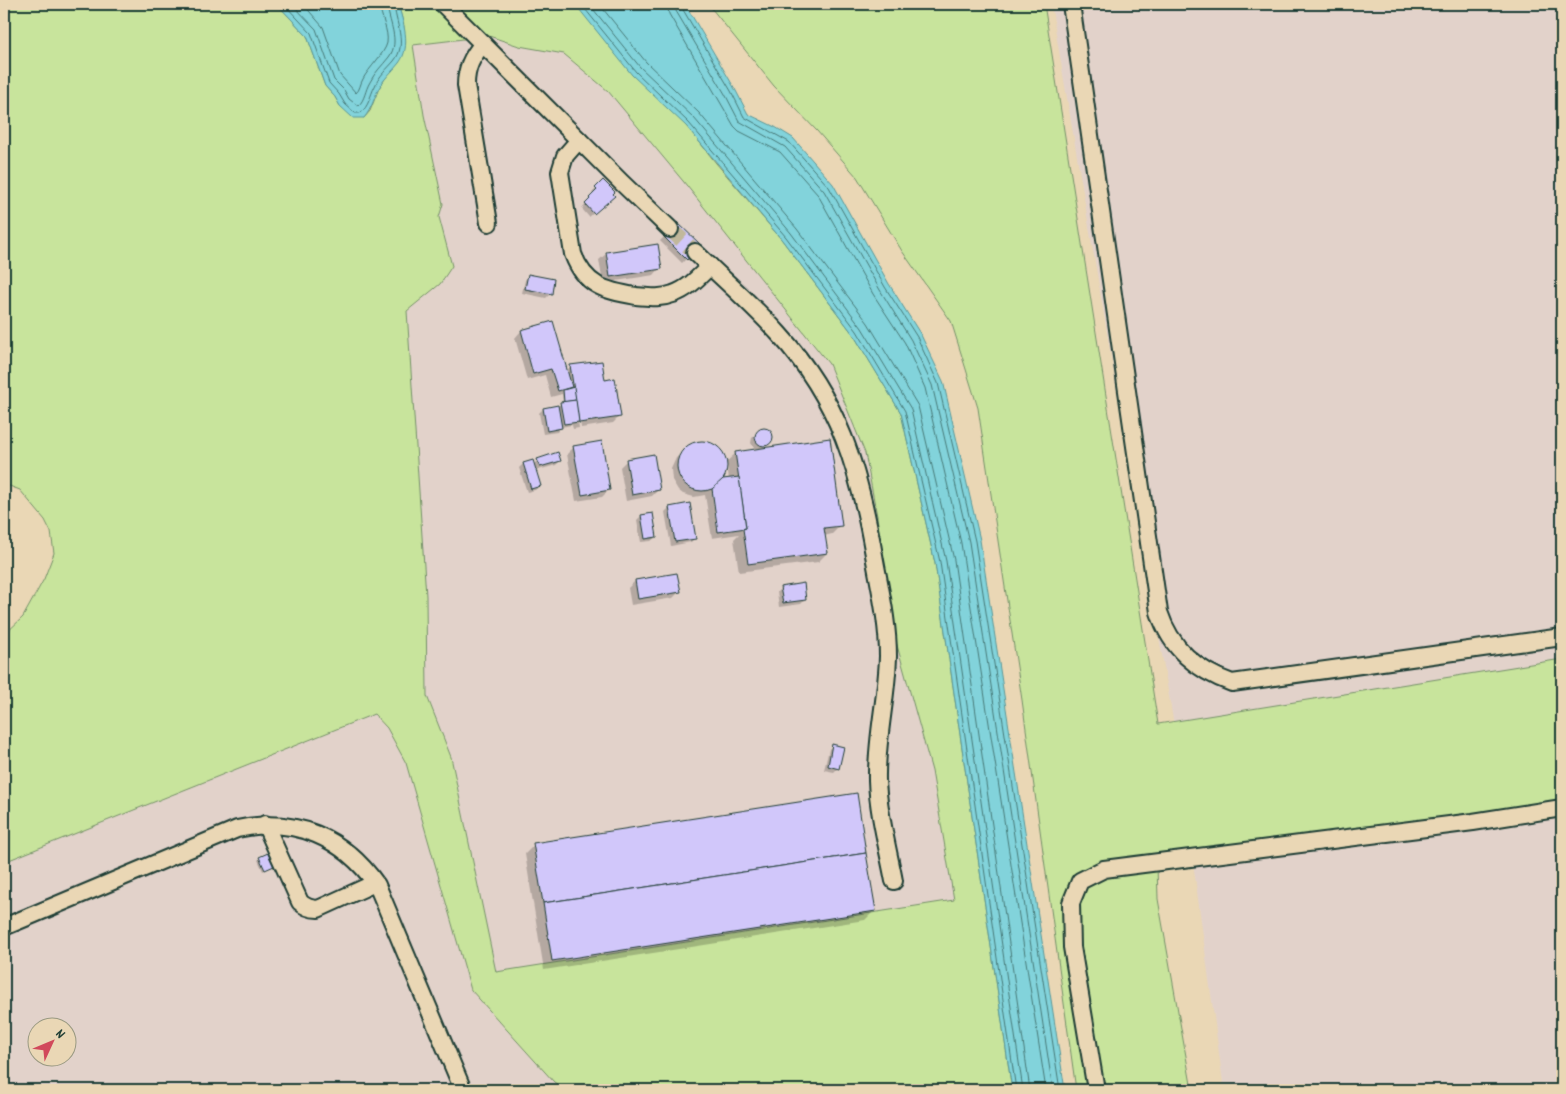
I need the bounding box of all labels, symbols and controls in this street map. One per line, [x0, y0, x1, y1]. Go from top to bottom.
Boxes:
north arrow [28, 1016, 78, 1066]
text: N [50, 1025, 70, 1044]

